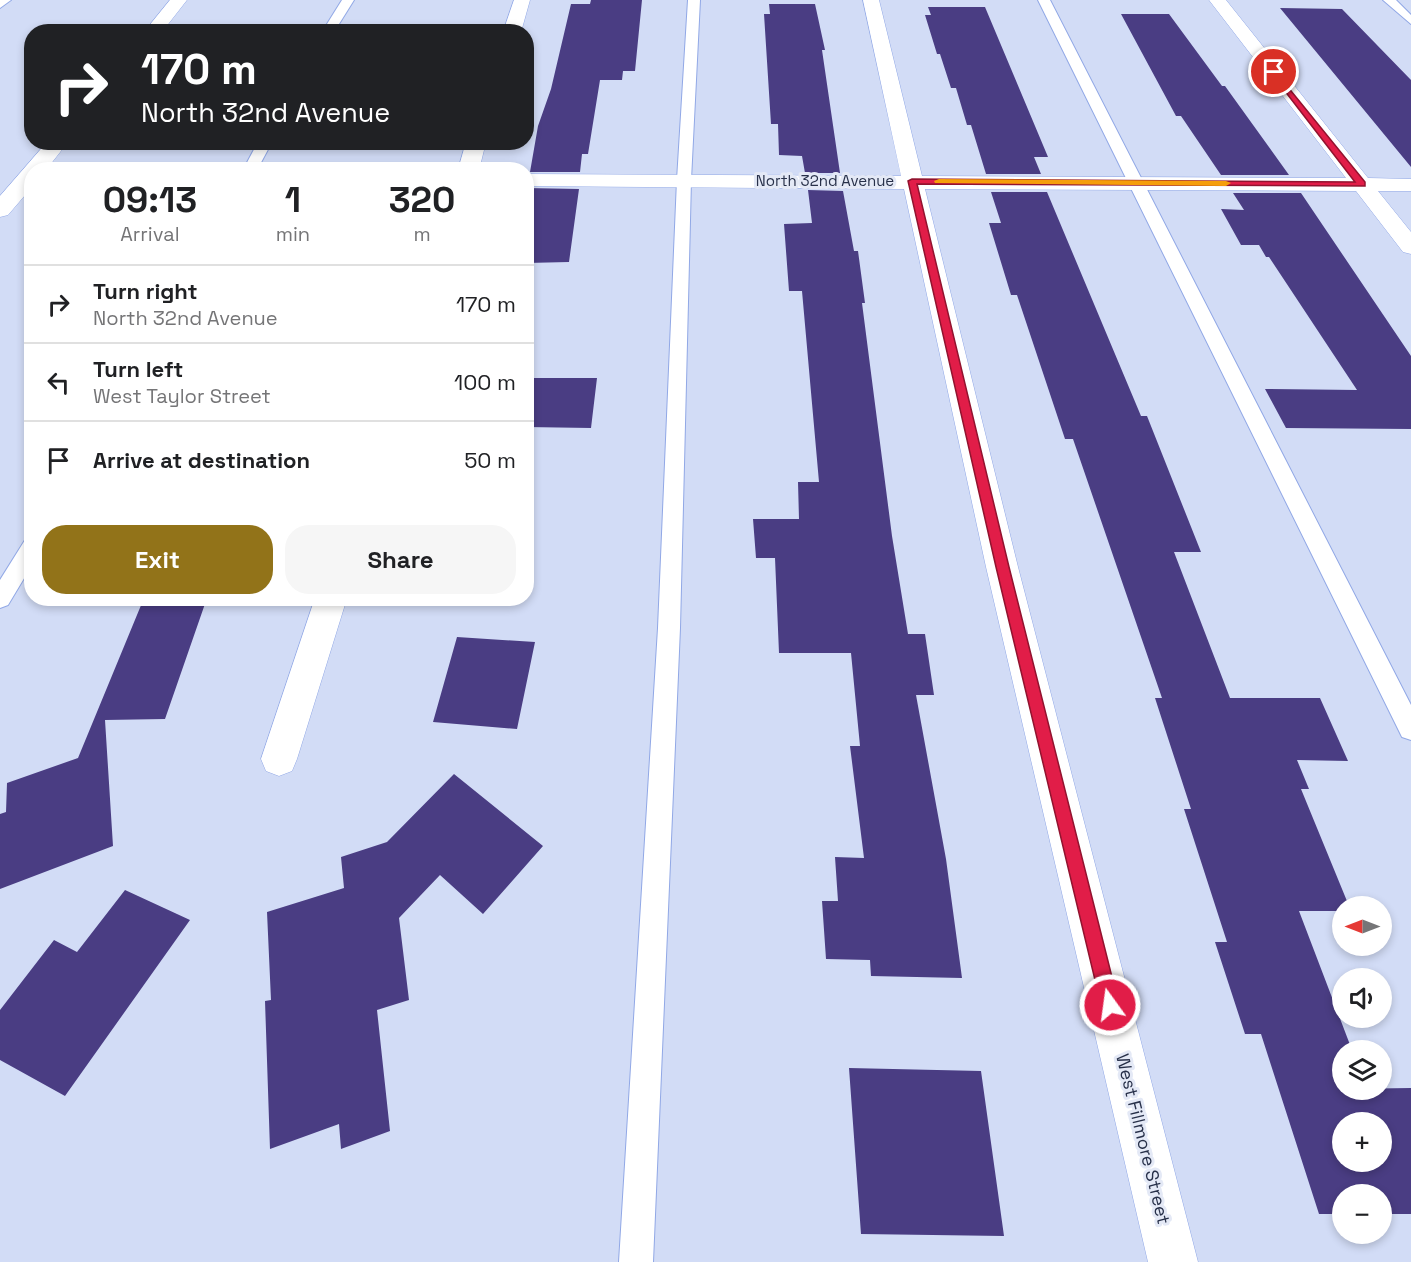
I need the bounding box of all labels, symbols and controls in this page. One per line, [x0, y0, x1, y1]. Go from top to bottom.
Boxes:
text: 170 m [141, 43, 257, 96]
pin [1248, 46, 1299, 97]
icon: right [42, 48, 120, 126]
icon: arrive [1257, 55, 1290, 88]
text: North 32nd Avenue [141, 95, 390, 130]
street label: North 32nd Avenue [756, 171, 894, 190]
text: 09:13 [103, 177, 197, 223]
text: 1 [285, 177, 301, 223]
text: 320 [389, 177, 455, 223]
text: Arrival [120, 221, 180, 247]
text: min [276, 221, 310, 247]
text: m [413, 221, 431, 247]
text: Turn right [93, 277, 198, 305]
icon: right [42, 288, 75, 321]
text: 170 m [456, 290, 516, 318]
text: North 32nd Avenue [93, 305, 278, 331]
text: Turn left [93, 355, 183, 383]
icon: left [42, 366, 75, 399]
text: 100 m [454, 368, 516, 396]
text: West Taylor Street [93, 383, 271, 409]
icon: arrive [42, 444, 75, 477]
text: Arrive at destination [93, 446, 310, 474]
text: 50 m [464, 446, 516, 474]
button: Exit [42, 525, 273, 594]
button: Share [285, 525, 516, 594]
north arrow [1332, 896, 1392, 956]
map controls [1332, 896, 1392, 1244]
button: sound [1332, 968, 1392, 1028]
position arrow [1078, 973, 1142, 1037]
button: layers [1332, 1040, 1392, 1100]
street label: West Fillmore Street [1111, 1051, 1176, 1226]
button: + [1332, 1112, 1392, 1172]
button: − [1332, 1184, 1392, 1244]

